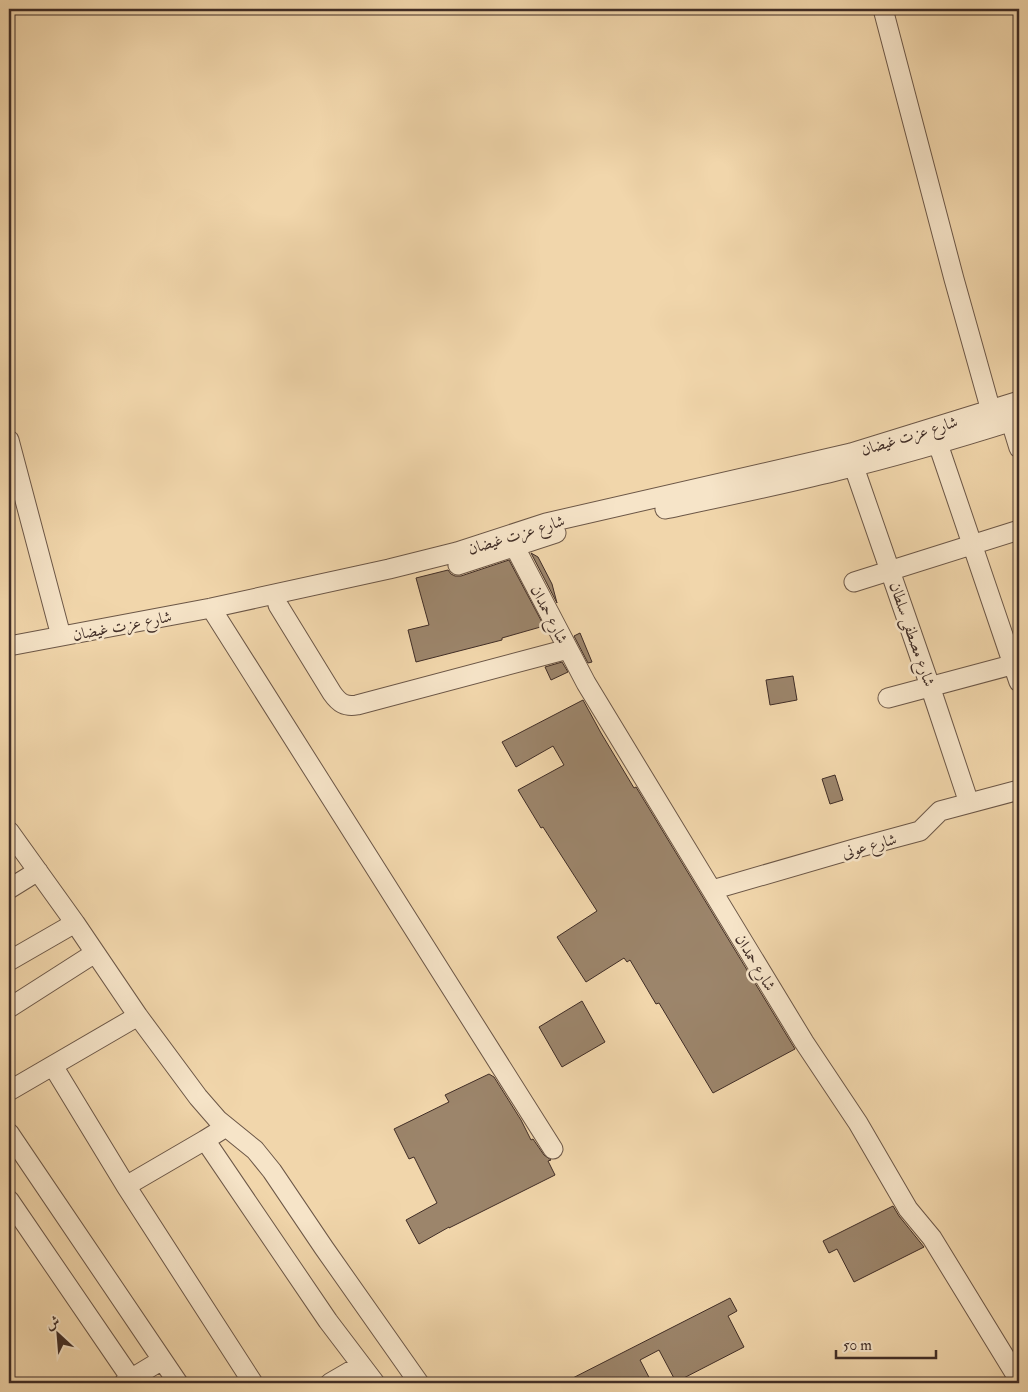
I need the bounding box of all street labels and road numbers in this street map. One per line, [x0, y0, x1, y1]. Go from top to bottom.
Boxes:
street label: شارع عزت غيضان [858, 412, 961, 463]
street label: شارع عزت غيضان [465, 511, 568, 562]
street label: شارع مصطفى سلطان [882, 579, 939, 690]
street label: شارع حمدان [523, 582, 572, 648]
street label: شارع عزت غيضان [71, 607, 174, 648]
street label: شارع عونى [840, 829, 900, 866]
street label: شارع حمدان [728, 930, 780, 996]

